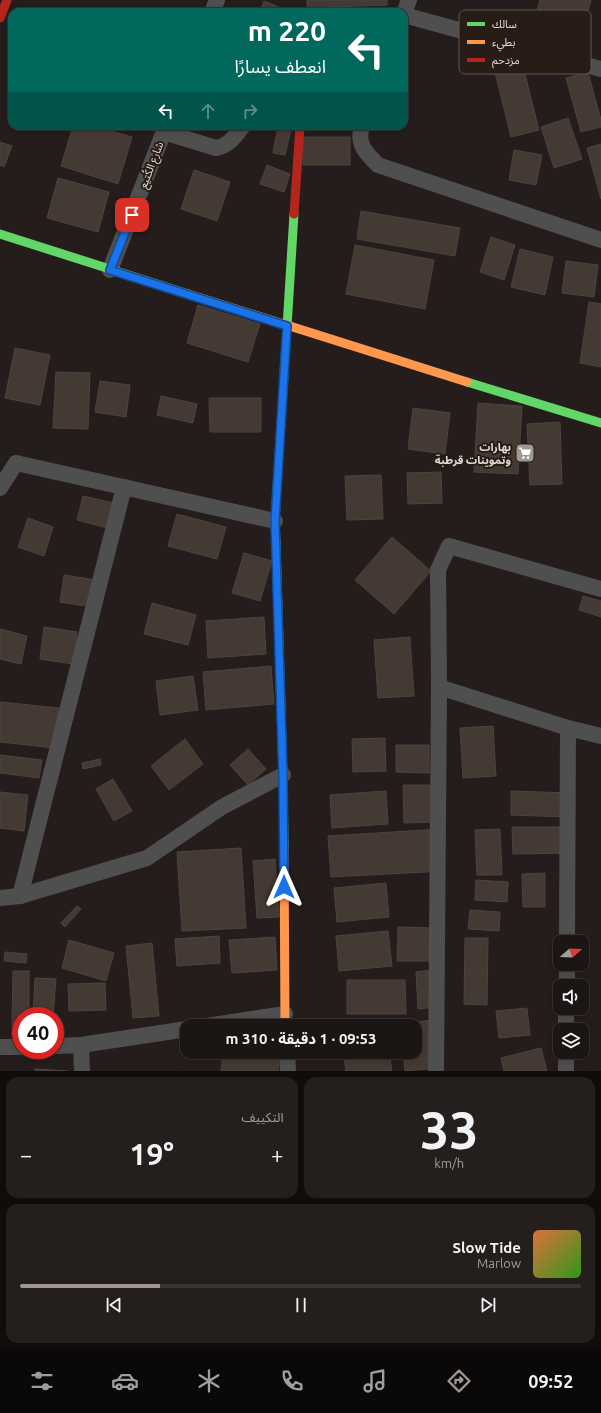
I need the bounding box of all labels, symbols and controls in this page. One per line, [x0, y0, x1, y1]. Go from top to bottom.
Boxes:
legend [459, 10, 591, 74]
text: 220 m [248, 15, 326, 46]
text: سالك [492, 18, 517, 30]
icon: left [340, 24, 392, 76]
text: بطيء [492, 36, 515, 52]
text: مزدحم [492, 54, 520, 69]
text: انعطف يسارًا [234, 56, 326, 76]
icon: left [155, 100, 177, 122]
icon: ahead [197, 100, 219, 122]
icon: right [239, 100, 261, 122]
street label: شارع الكُتيع [136, 139, 167, 191]
pin [115, 198, 149, 232]
icon: arrive [121, 204, 143, 226]
place label: بهارات وتموينات قرطبة [435, 441, 511, 467]
supermarket icon: بهارات وتموينات قرطبة [514, 442, 536, 464]
position arrow [263, 866, 305, 908]
north arrow [553, 935, 589, 971]
map controls [553, 935, 589, 1059]
button: sound [553, 979, 589, 1015]
speed limit sign: 40 [12, 1007, 64, 1059]
button: layers [553, 1023, 589, 1059]
text: 09:53 · 1 دقيقة · 310 m [226, 1030, 376, 1047]
text: 33 [420, 1101, 479, 1159]
text: التكييف [242, 1110, 284, 1124]
text: 19° [130, 1137, 174, 1171]
text: − [20, 1142, 32, 1167]
text: + [271, 1142, 284, 1167]
text: km/h [434, 1156, 464, 1170]
text: Slow Tide [453, 1239, 521, 1256]
text: Marlow [477, 1256, 521, 1270]
icon: previous [103, 1294, 125, 1316]
icon: pause [290, 1294, 312, 1316]
icon: next [477, 1294, 499, 1316]
icon: filters [28, 1367, 56, 1395]
icon: car [111, 1367, 139, 1395]
icon: climate [195, 1367, 223, 1395]
icon: phone [278, 1367, 306, 1395]
icon: music [361, 1367, 389, 1395]
icon: directions [445, 1367, 473, 1395]
text: 09:52 [528, 1371, 573, 1391]

